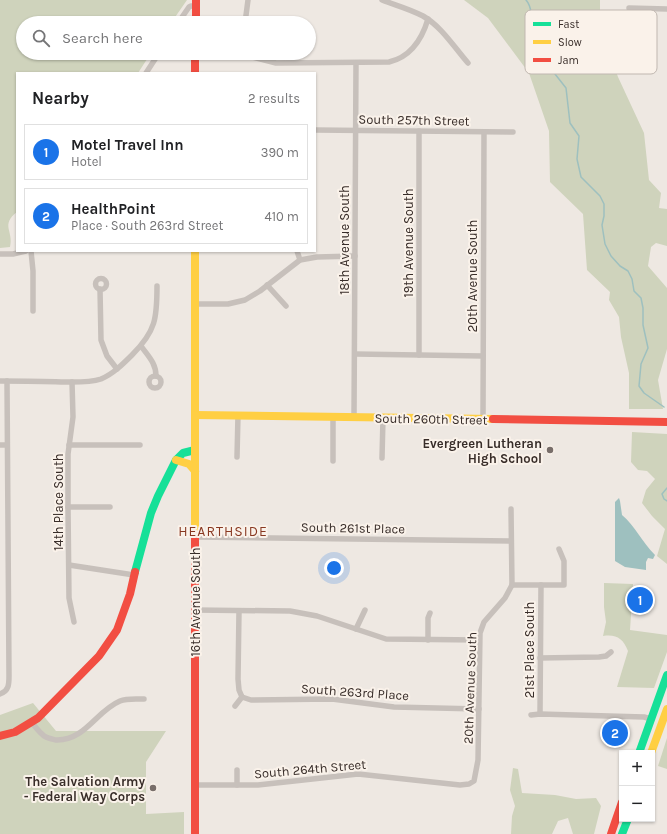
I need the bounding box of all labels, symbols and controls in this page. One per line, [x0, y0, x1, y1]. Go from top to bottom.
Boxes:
legend [525, 10, 657, 74]
search box [16, 16, 316, 60]
text: Fast [558, 18, 579, 31]
icon: search [30, 27, 52, 49]
text: Search here [62, 29, 143, 47]
text: Slow [558, 36, 582, 49]
text: Jam [558, 54, 579, 67]
text: Nearby [32, 88, 89, 108]
text: 2 results [248, 91, 300, 106]
street label: South 257th Street [358, 112, 470, 128]
text: Motel Travel Inn [71, 136, 184, 154]
text: 1 [44, 145, 48, 160]
text: 390 m [261, 145, 299, 160]
text: Hotel [71, 154, 102, 169]
street label: 18th Avenue South [337, 185, 352, 295]
street label: 19th Avenue South [401, 188, 416, 298]
text: HealthPoint [71, 200, 156, 218]
text: 2 [42, 209, 50, 224]
text: 410 m [264, 209, 299, 224]
text: Place · South 263rd Street [71, 218, 223, 233]
street label: 20th Avenue South [465, 220, 480, 332]
street label: South 260th Street [374, 411, 488, 427]
place label: Evergreen Lutheran High School [422, 436, 542, 466]
marker: Evergreen Lutheran High School [545, 445, 555, 455]
street label: 14th Place South [51, 453, 66, 551]
street label: South 261st Place [301, 520, 405, 536]
district label: HEARTHSIDE [178, 523, 268, 540]
street label: 16th Avenue South [188, 548, 203, 657]
your location [324, 558, 344, 578]
pin: 1 [627, 585, 653, 615]
street label: 21st Place South [522, 602, 537, 698]
street label: 20th Avenue South [461, 632, 479, 744]
street label: South 263rd Place [301, 681, 410, 703]
pin: 2 [602, 718, 628, 748]
map controls [619, 750, 655, 822]
button: + [619, 750, 655, 786]
street label: South 264th Street [253, 757, 367, 781]
place label: The Salvation Army - Federal Way Corps [24, 774, 145, 804]
marker: The Salvation Army - Federal Way Corps [148, 783, 158, 793]
button: − [619, 786, 655, 822]

